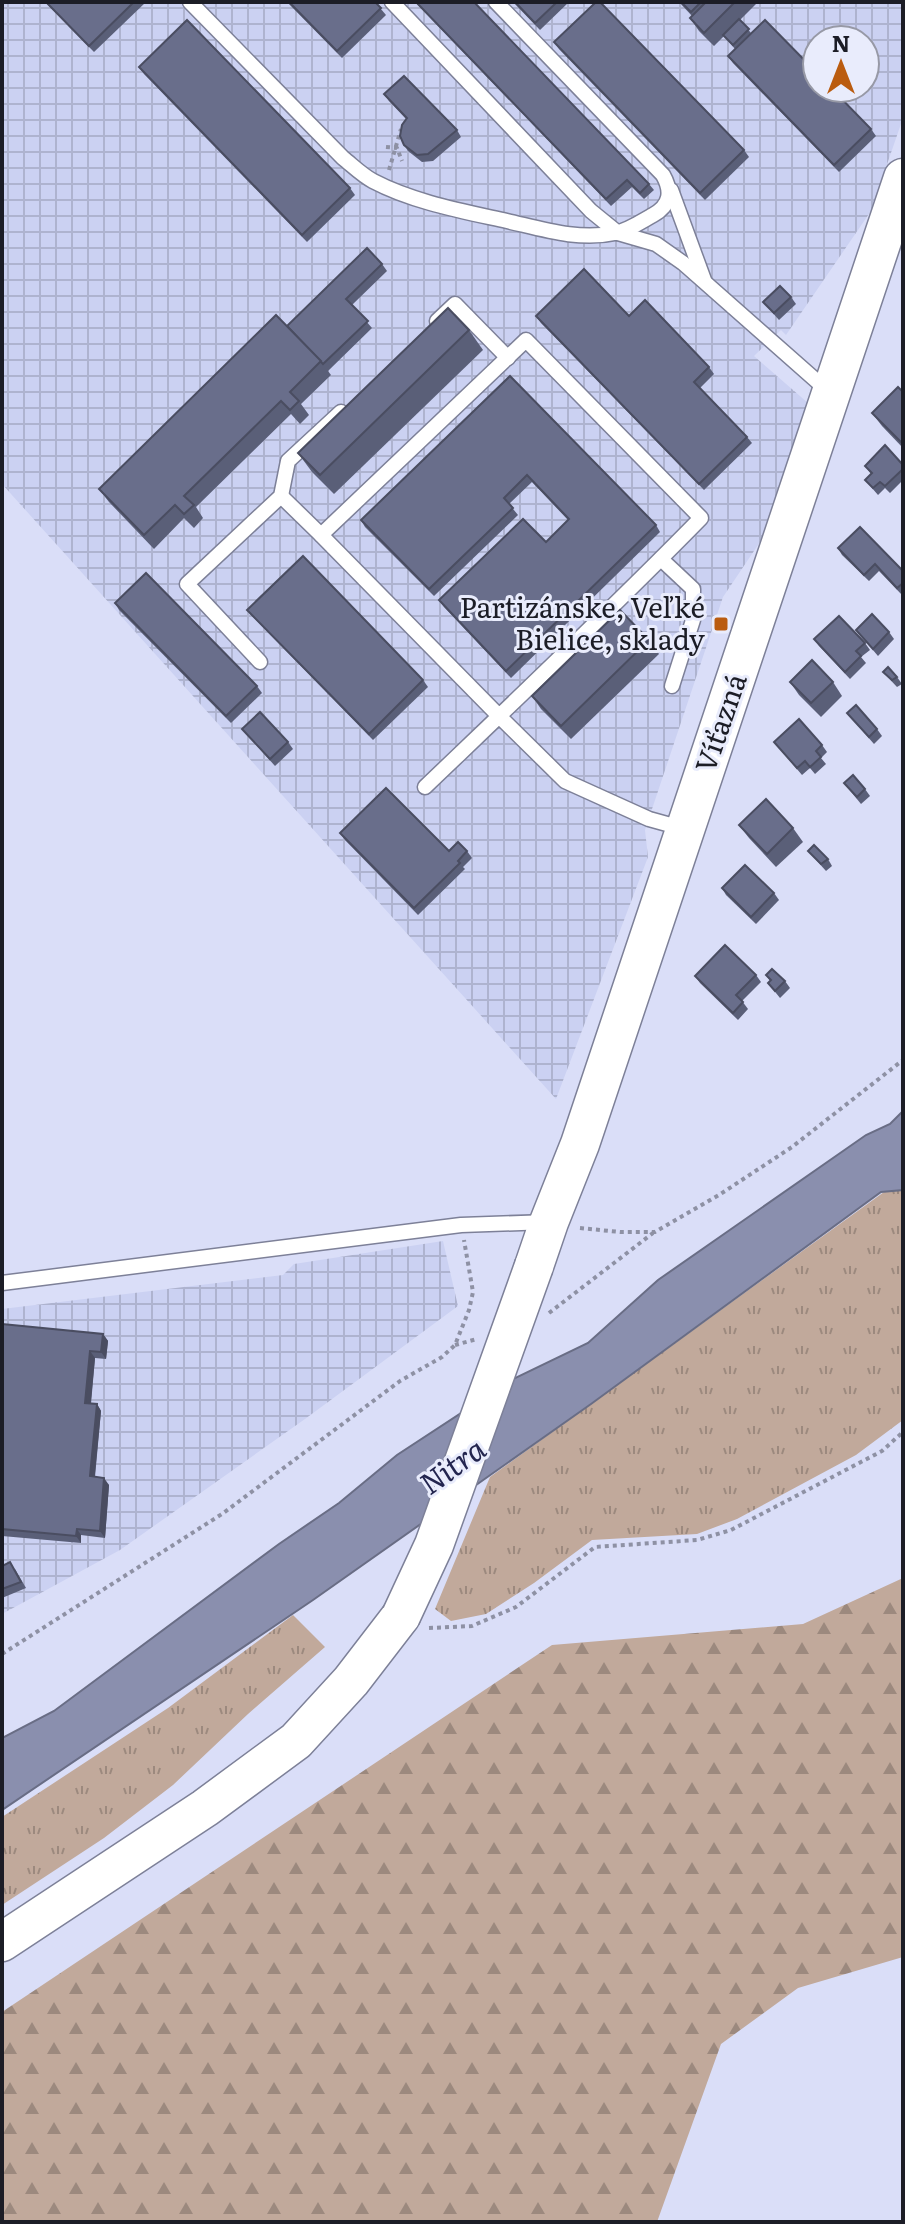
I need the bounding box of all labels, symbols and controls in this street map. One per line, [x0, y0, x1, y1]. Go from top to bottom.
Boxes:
north arrow [801, 24, 881, 104]
text: N [832, 26, 850, 59]
place label: Partizánske, Veľké Bielice, sklady [460, 585, 706, 659]
marker: Partizánske, Veľké Bielice, sklady [712, 615, 730, 633]
street label: Víťazná [683, 667, 756, 777]
water label: Nitra [409, 1426, 493, 1504]

